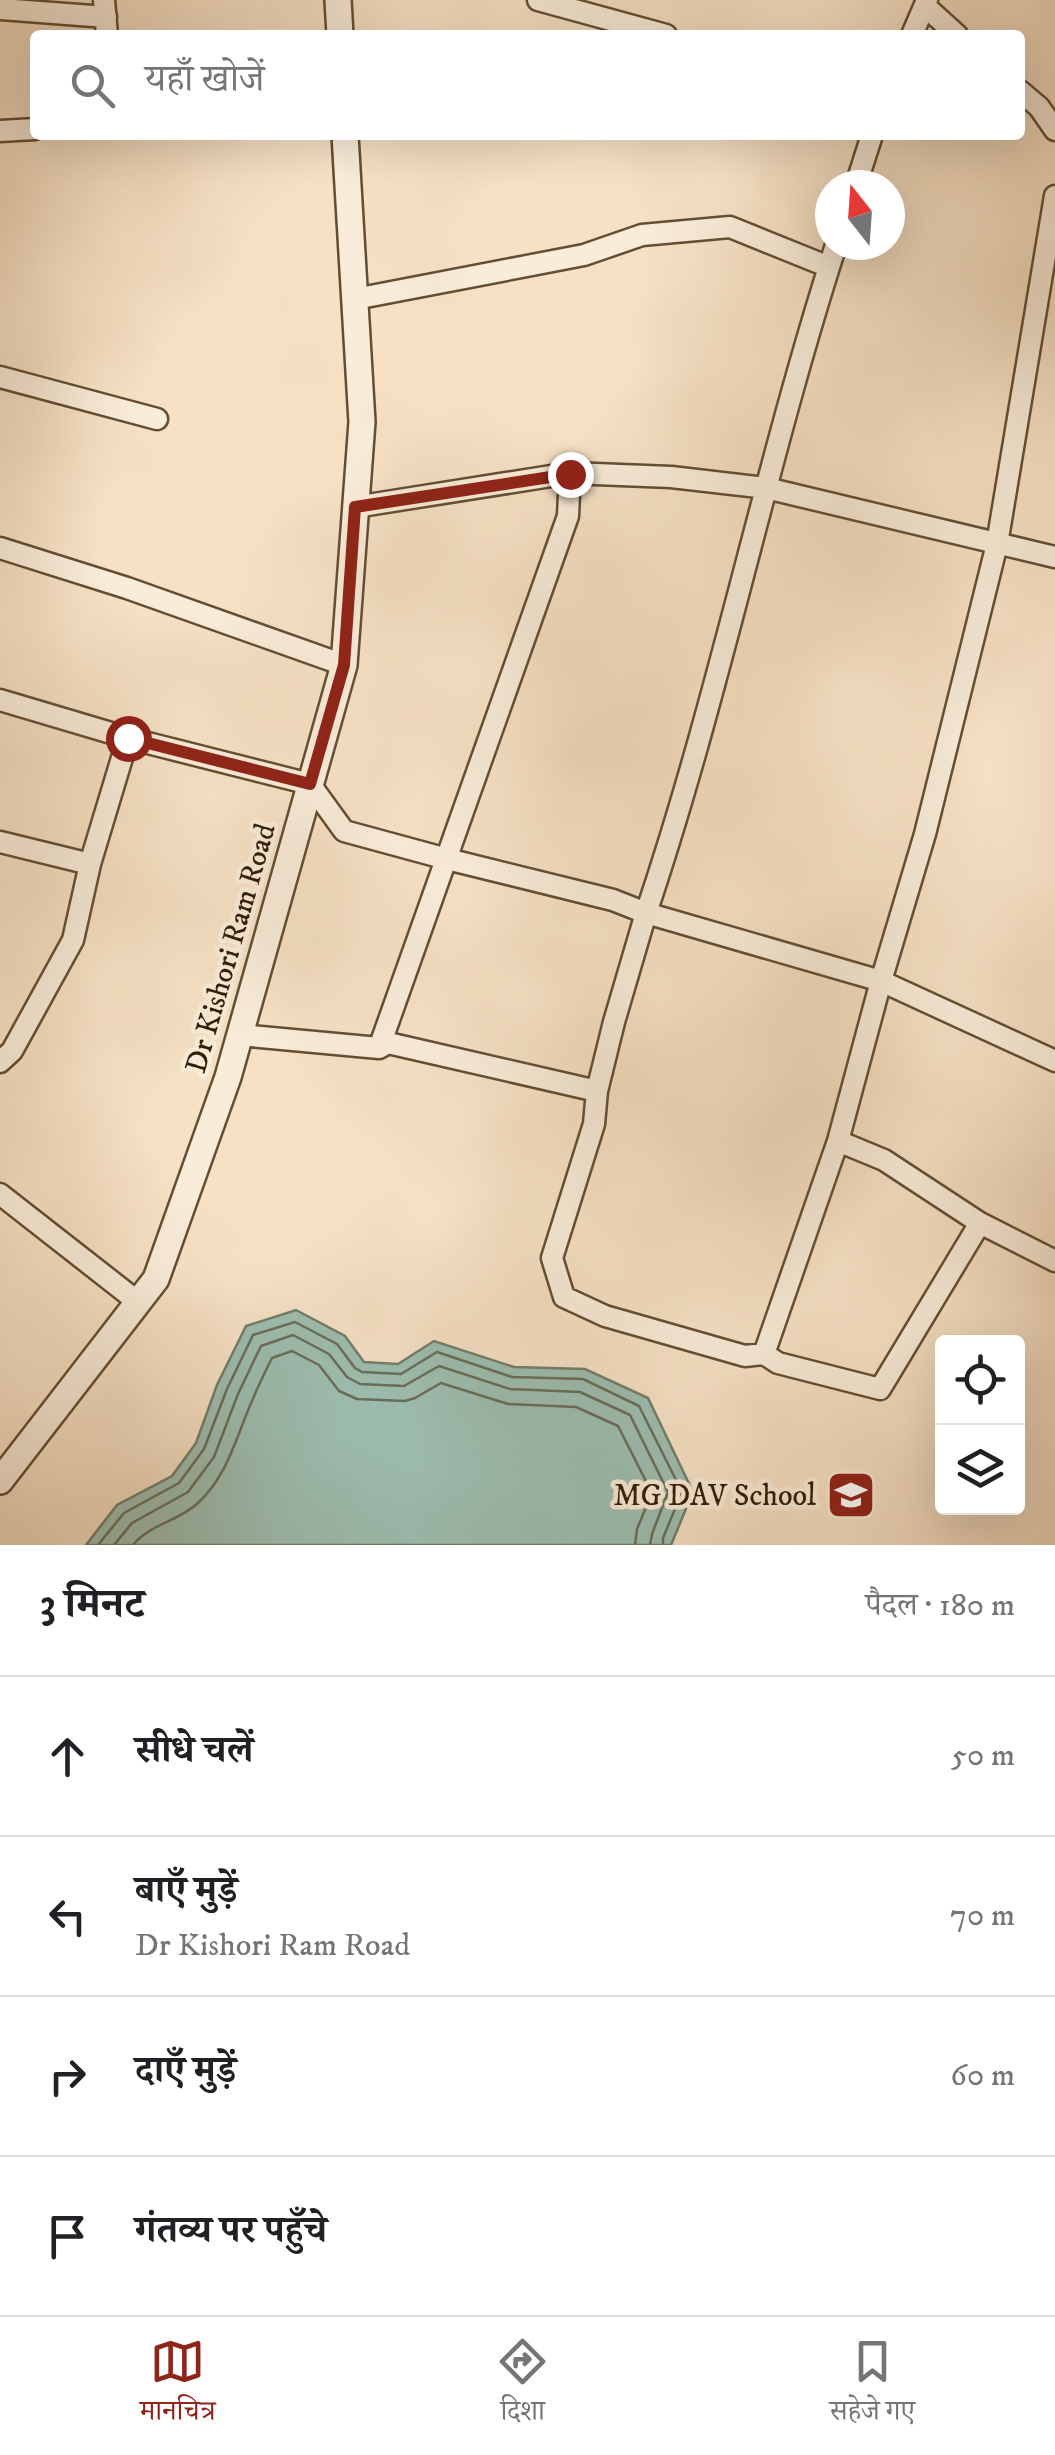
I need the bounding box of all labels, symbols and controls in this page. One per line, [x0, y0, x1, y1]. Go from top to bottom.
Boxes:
search box [30, 30, 1025, 140]
text: यहाँ खोजें [145, 56, 264, 104]
icon: search [65, 58, 120, 113]
north arrow [815, 170, 905, 260]
route end [548, 452, 594, 498]
route start [106, 716, 152, 762]
street label: Dr Kishori Ram Road [178, 819, 285, 1078]
map controls [935, 1335, 1025, 1515]
button: locate [935, 1335, 1025, 1425]
button: layers [935, 1425, 1025, 1515]
school or university icon: MG DAV School [825, 1469, 877, 1521]
place label: MG DAV School [613, 1478, 816, 1515]
text: 3 मिनट [40, 1579, 144, 1631]
text: पैदल · 180 m [865, 1586, 1015, 1626]
text: सीधे चलें [135, 1727, 253, 1775]
icon: ahead [40, 1729, 95, 1784]
text: 50 m [951, 1736, 1015, 1776]
text: बाएँ मुड़ें [135, 1867, 237, 1915]
icon: left [40, 1889, 95, 1944]
text: 70 m [950, 1896, 1015, 1936]
text: Dr Kishori Ram Road [135, 1926, 410, 1966]
text: दाएँ मुड़ें [135, 2047, 236, 2095]
icon: right [40, 2049, 95, 2104]
text: 60 m [950, 2056, 1015, 2096]
text: गंतव्य पर पहुँचे [135, 2207, 327, 2255]
icon: arrive [40, 2209, 95, 2264]
tab: मानचित्र [140, 2334, 216, 2438]
tab: दिशा [495, 2334, 550, 2438]
tab: सहेजे गए [830, 2334, 915, 2438]

